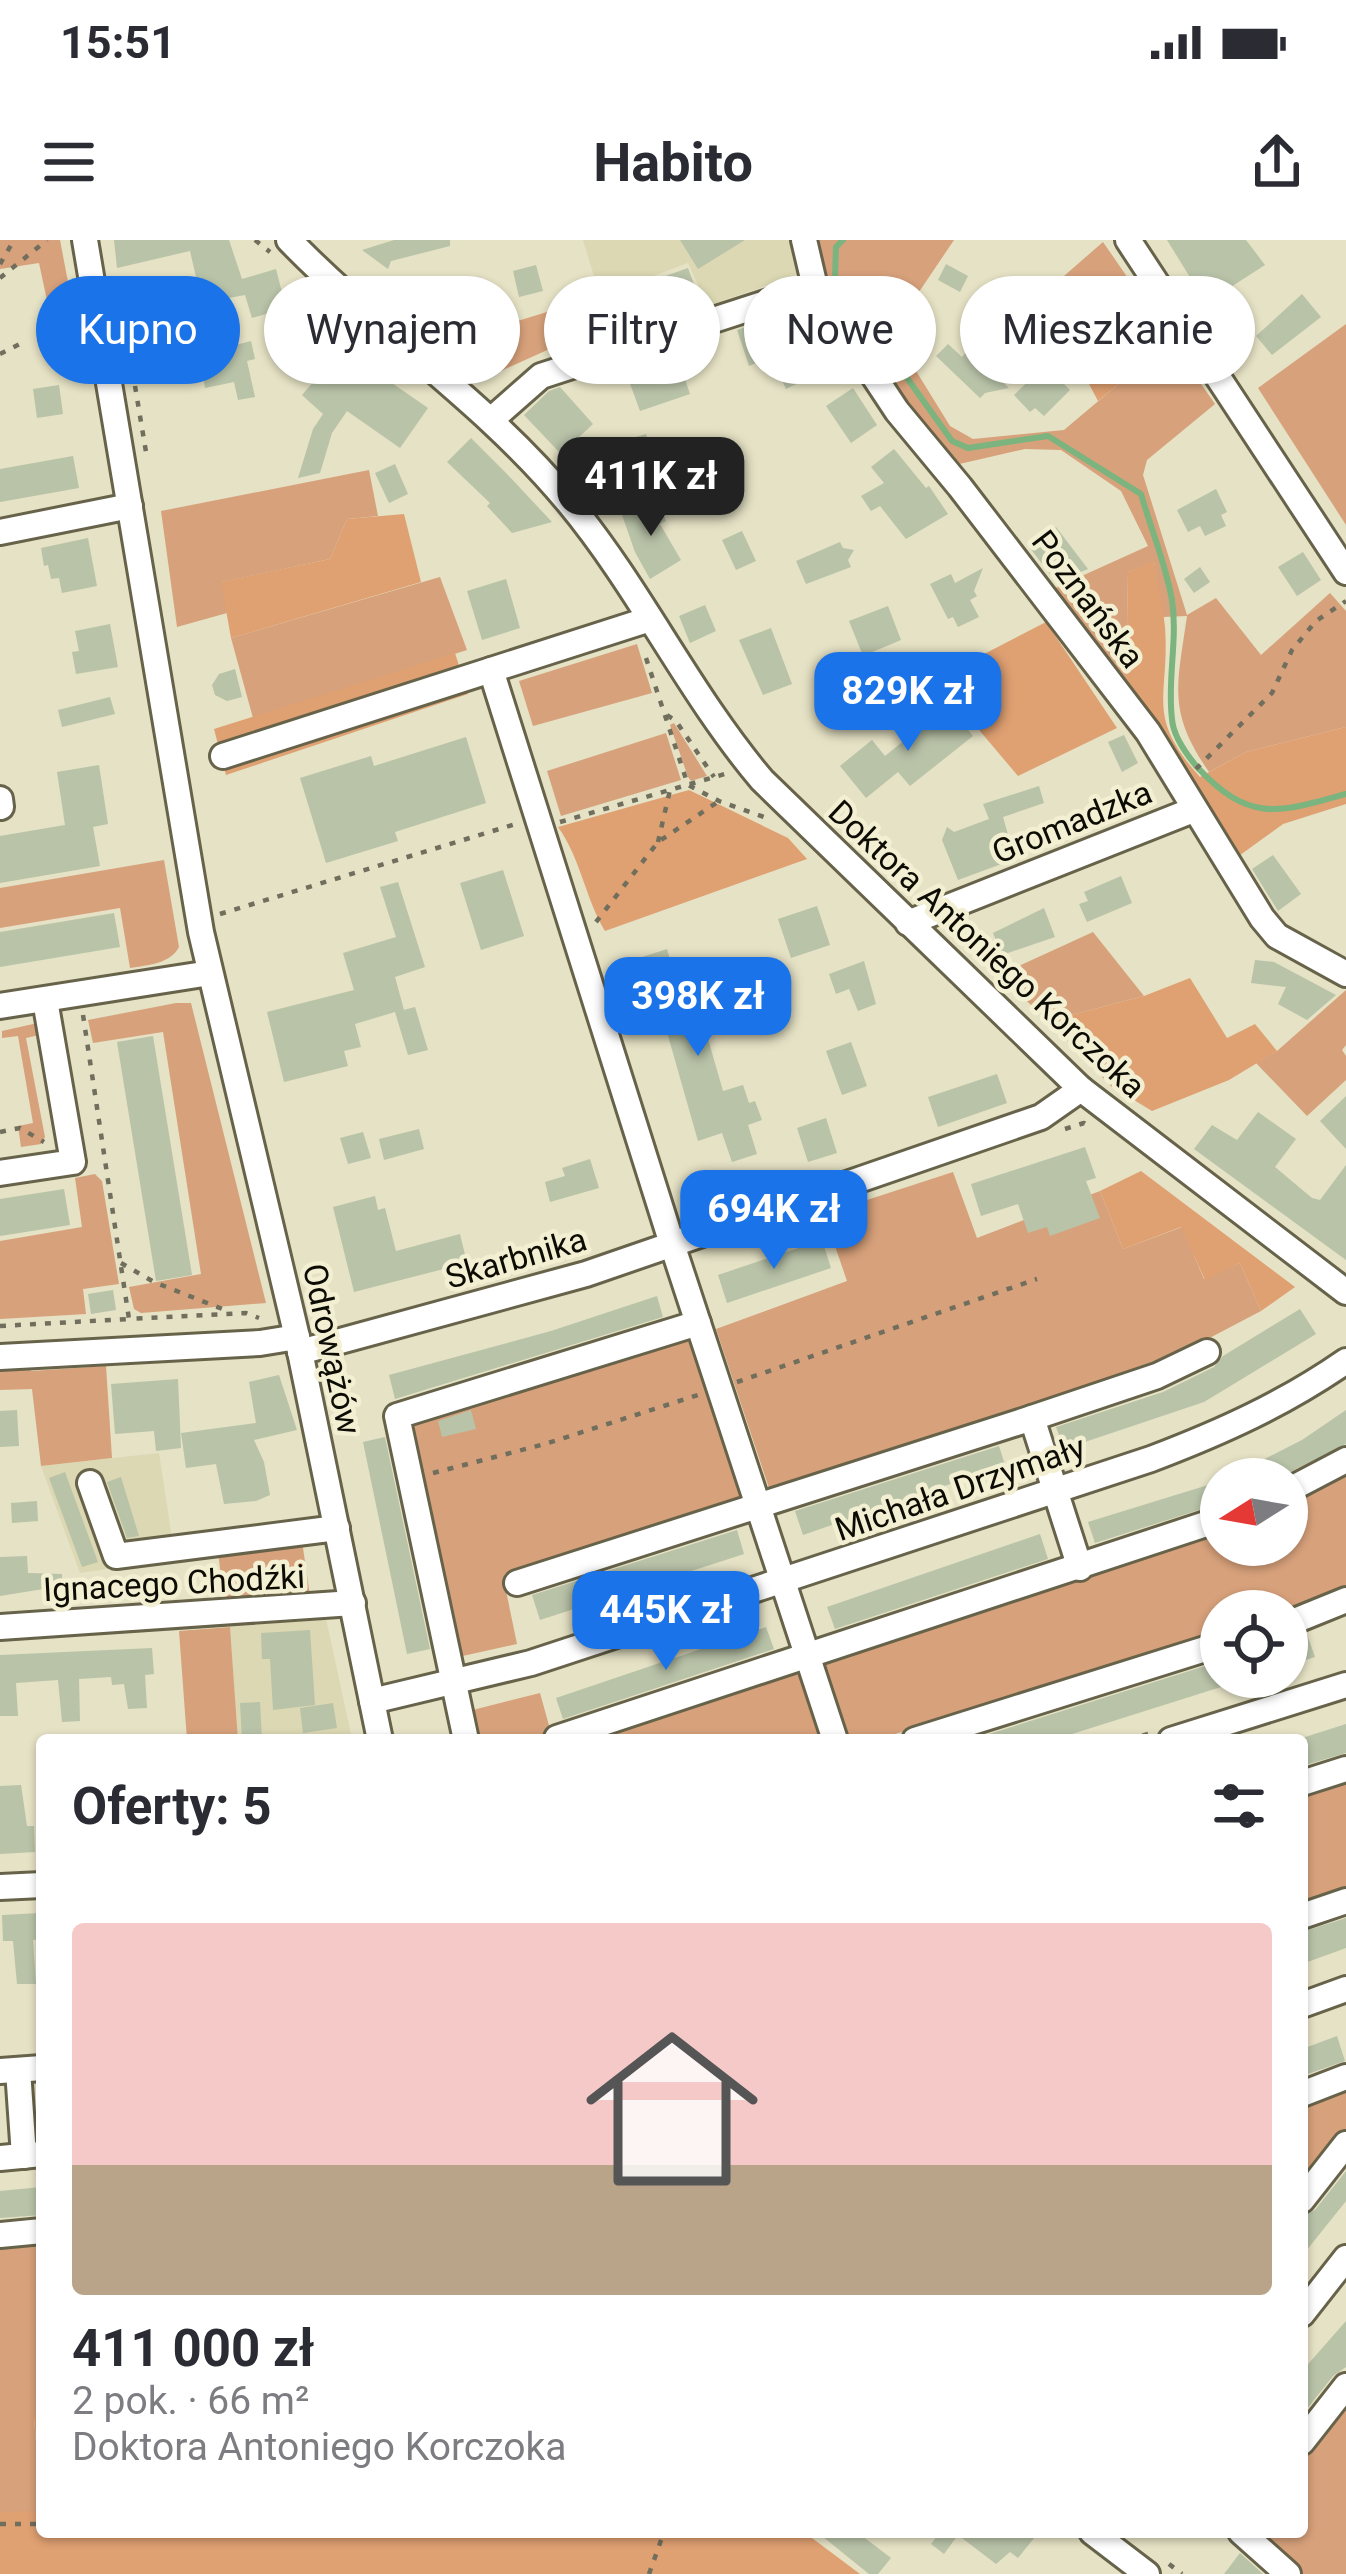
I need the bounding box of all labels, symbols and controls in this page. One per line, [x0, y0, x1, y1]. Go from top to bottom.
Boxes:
text: 15:51 [60, 16, 176, 69]
icon: menu [36, 129, 102, 195]
icon: share [1244, 129, 1310, 195]
text: Habito [593, 131, 753, 194]
chip: Kupno [36, 276, 240, 384]
chip: Wynajem [264, 276, 520, 384]
chip: Filtry [544, 276, 720, 384]
chip: Nowe [744, 276, 936, 384]
chip: Mieszkanie [960, 276, 1255, 384]
pin: 411K zł [540, 437, 762, 539]
text: 411K zł [584, 453, 718, 499]
street label: Poznańska [1024, 523, 1152, 675]
pin: 829K zł [797, 652, 1019, 754]
text: 829K zł [841, 668, 975, 714]
street label: Gromadzka [986, 772, 1158, 872]
street label: Doktora Antoniego Korczoka [821, 792, 1153, 1106]
pin: 398K zł [587, 957, 809, 1059]
text: 398K zł [631, 973, 765, 1019]
pin: 694K zł [663, 1170, 885, 1272]
text: 694K zł [707, 1186, 841, 1232]
street label: Skarbnika [441, 1219, 591, 1297]
street label: Odrowążów [295, 1260, 369, 1438]
street label: Michała Drzymały [830, 1427, 1090, 1549]
north arrow [1200, 1458, 1308, 1566]
map controls [1200, 1458, 1308, 1698]
street label: Ignacego Chodźki [42, 1557, 306, 1609]
pin: 445K zł [555, 1571, 777, 1673]
text: 445K zł [599, 1587, 733, 1633]
button: locate [1200, 1590, 1308, 1698]
icon: filters [1206, 1773, 1272, 1839]
text: Oferty: 5 [72, 1777, 272, 1836]
icon: home [564, 2001, 780, 2217]
text: 411 000 zł [72, 2319, 315, 2378]
text: 2 pok. · 66 m² [72, 2378, 309, 2424]
text: Doktora Antoniego Korczoka [72, 2424, 566, 2470]

